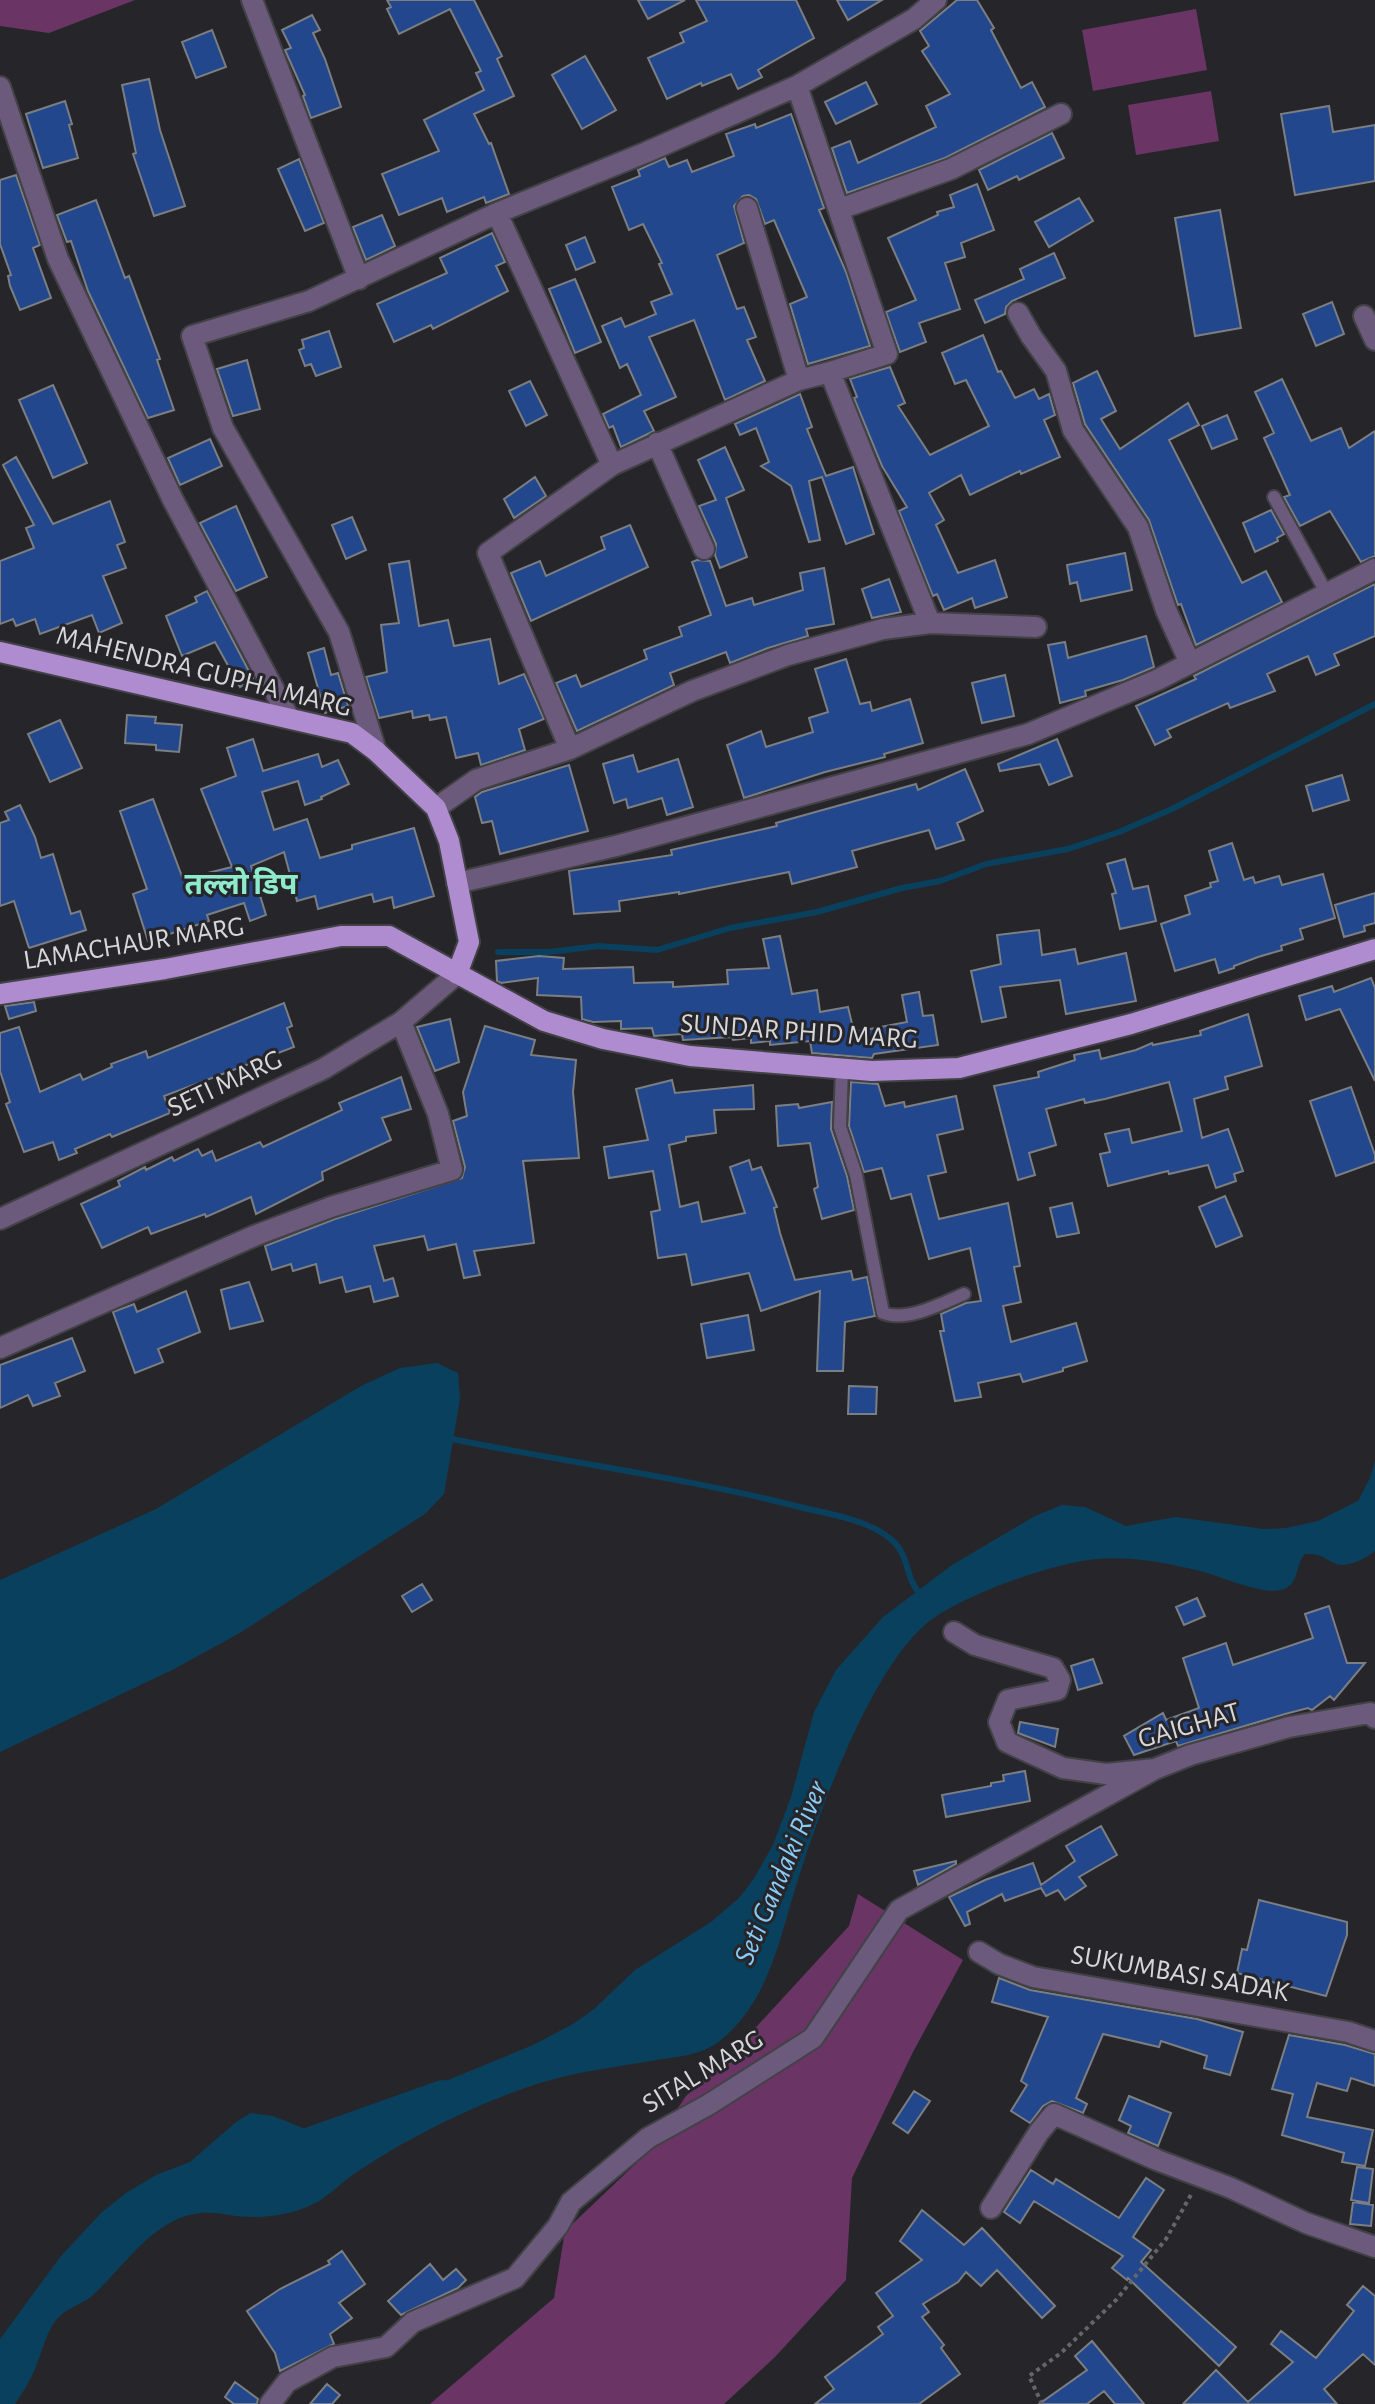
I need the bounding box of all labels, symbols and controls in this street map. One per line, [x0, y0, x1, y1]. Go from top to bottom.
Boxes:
street label: MAHENDRA GUPHA MARG [53, 622, 355, 722]
district label: तल्लो डिप [184, 867, 298, 900]
street label: LAMACHAUR MARG [22, 913, 246, 975]
street label: SUNDAR PHID MARG [679, 1010, 919, 1054]
street label: SETI MARG [163, 1045, 287, 1123]
street label: GAIGHAT [1135, 1698, 1243, 1754]
water label: Seti Gandaki River [729, 1776, 833, 1969]
street label: SUKUMBASI SADAK [1069, 1941, 1292, 2007]
street label: SITAL MARG [638, 2025, 768, 2119]

